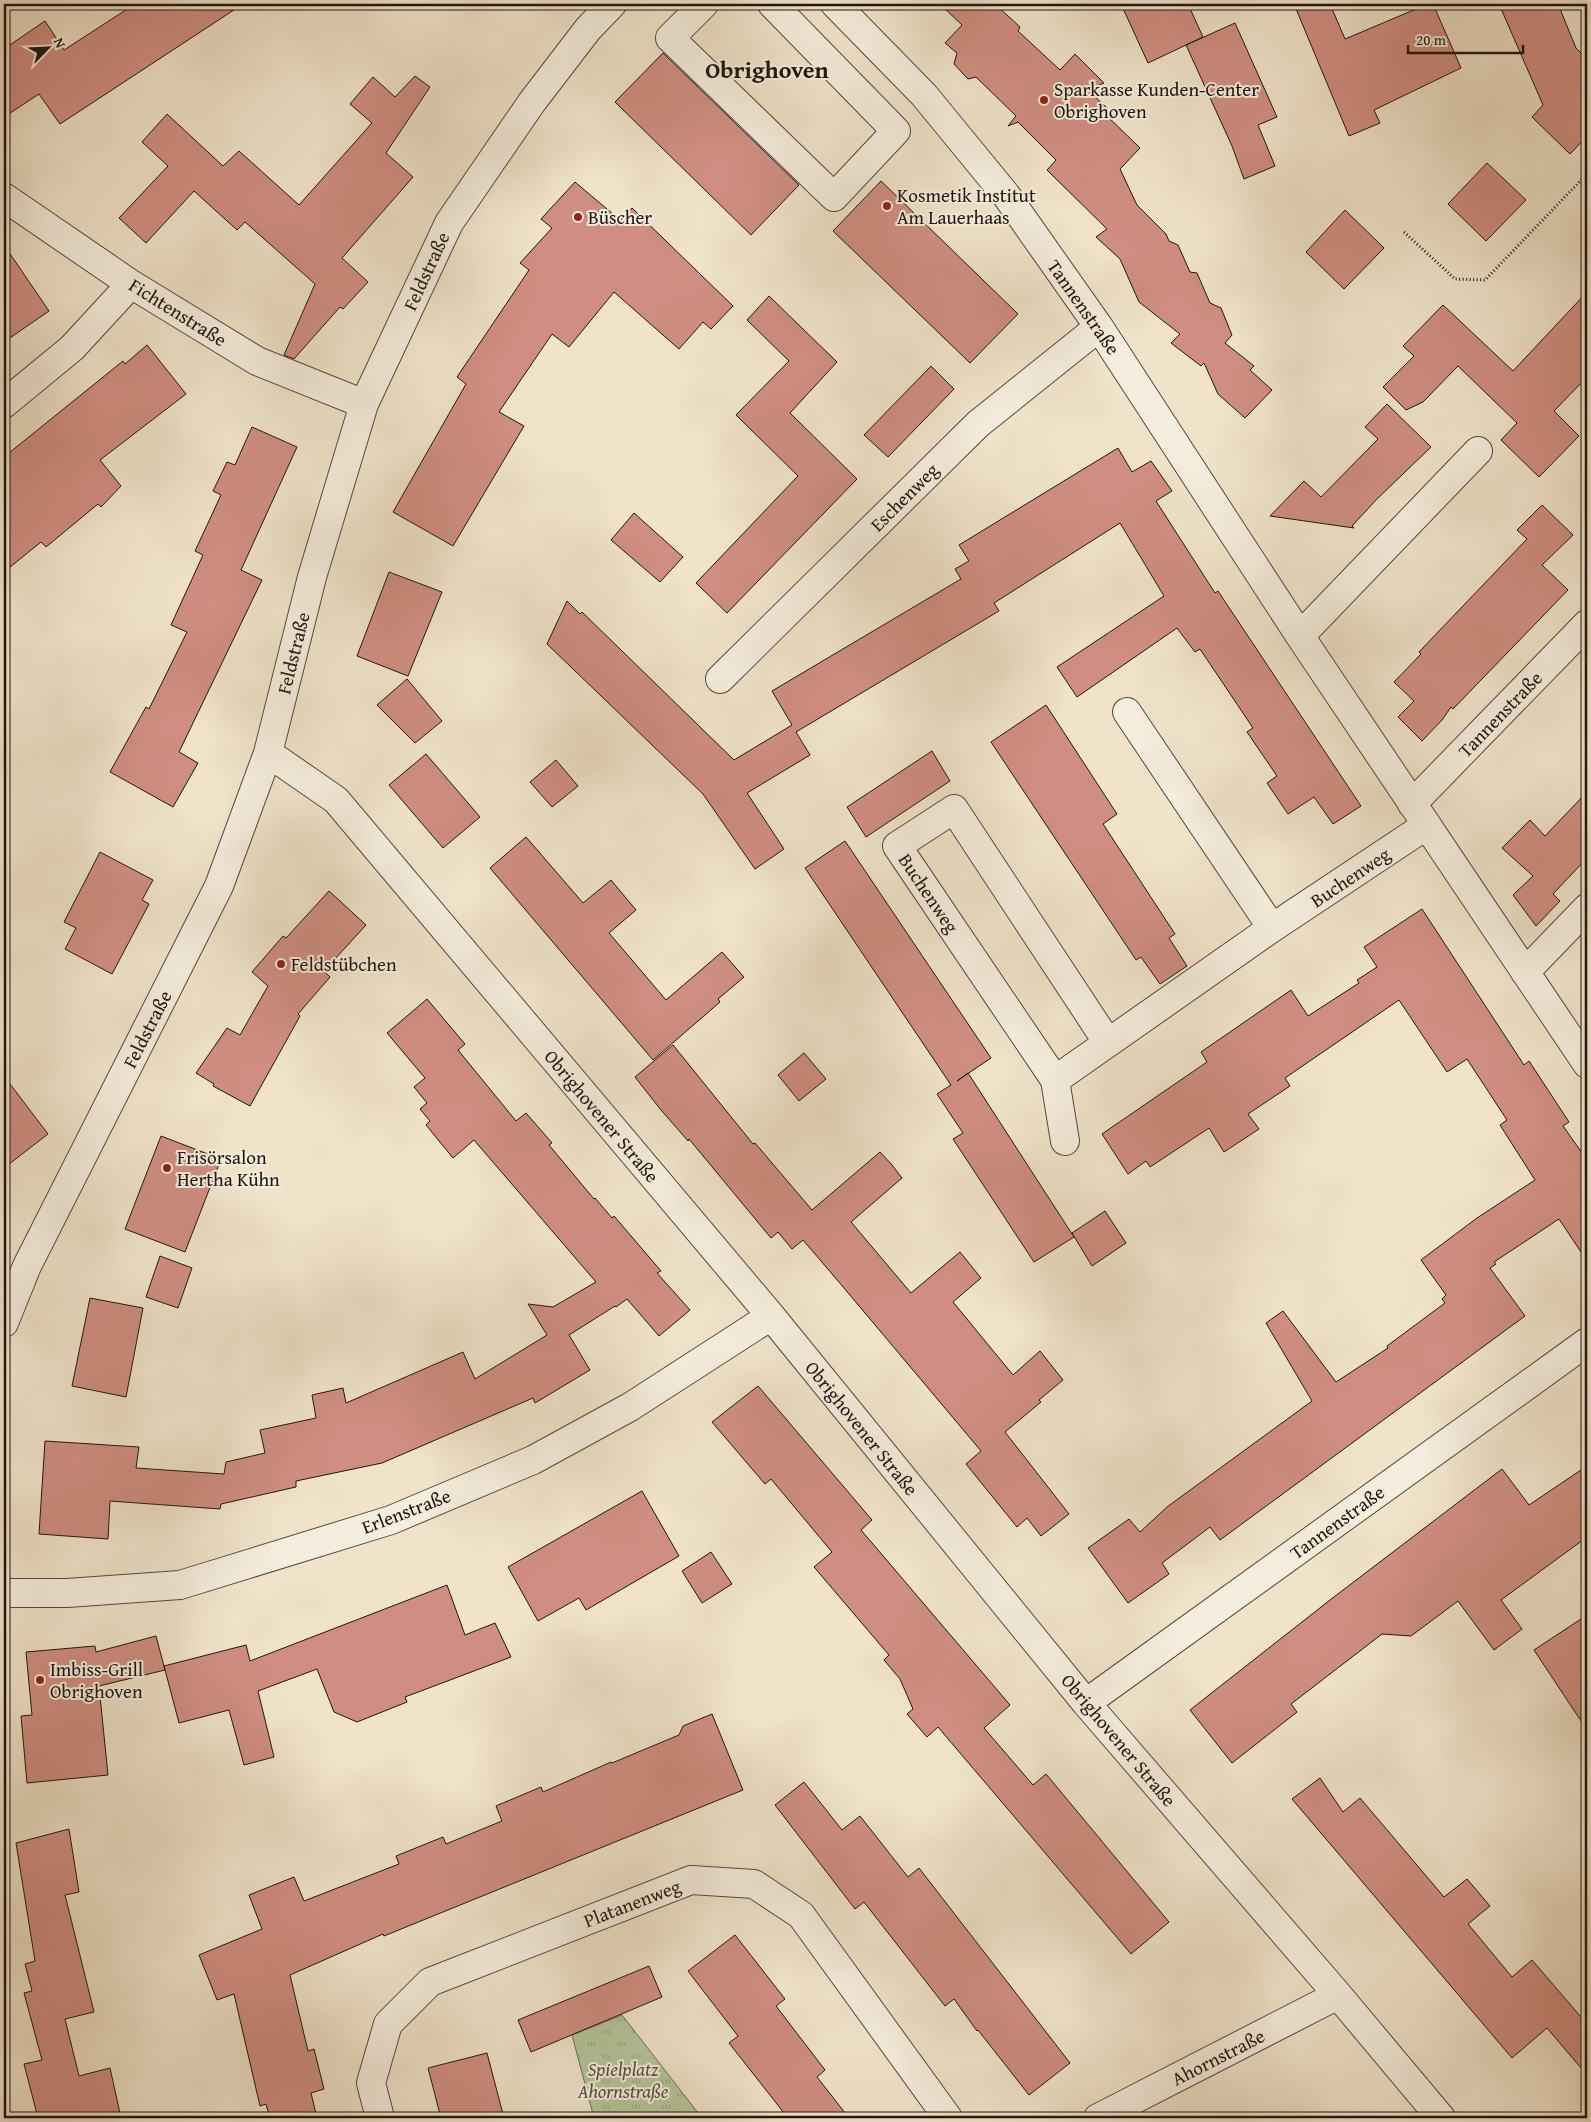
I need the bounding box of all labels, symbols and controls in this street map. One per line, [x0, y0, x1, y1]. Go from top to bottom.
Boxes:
north arrow [22, 22, 72, 72]
scale bar [1408, 22, 1524, 54]
text: 20 m [1416, 29, 1447, 50]
text: N [49, 34, 71, 52]
district label: Obrighoven [705, 52, 829, 87]
place label: Sparkasse Kunden-Center Obrighoven [1054, 75, 1259, 125]
marker: Sparkasse Kunden-Center Obrighoven [1038, 94, 1050, 106]
place label: Kosmetik Institut Am Lauerhaas [897, 181, 1036, 231]
marker: Kosmetik Institut Am Lauerhaas [881, 200, 893, 212]
place label: Büscher [588, 203, 652, 231]
marker: Büscher [572, 211, 584, 223]
street label: Feldstraße [396, 227, 456, 315]
street label: Tannenstraße [1041, 254, 1127, 360]
street label: Fichtenstraße [124, 271, 232, 353]
street label: Eschenweg [863, 456, 945, 538]
street label: Feldstraße [269, 609, 317, 697]
street label: Tannenstraße [1451, 664, 1549, 764]
street label: Buchenweg [1304, 840, 1396, 914]
street label: Buchenweg [892, 847, 966, 939]
place label: Feldstübchen [291, 950, 397, 978]
marker: Feldstübchen [275, 958, 287, 970]
street label: Feldstraße [115, 985, 179, 1073]
street label: Obrighovener Straße [538, 1043, 666, 1189]
place label: Frisörsalon Hertha Kühn [177, 1143, 280, 1193]
marker: Frisörsalon Hertha Kühn [161, 1162, 173, 1174]
street label: Obrighovener Straße [799, 1355, 925, 1501]
street label: Tannenstraße [1284, 1478, 1390, 1566]
street label: Erlenstraße [357, 1481, 455, 1541]
place label: Imbiss-Grill Obrighoven [50, 1655, 143, 1705]
street label: Obrighovener Straße [1055, 1667, 1183, 1813]
marker: Imbiss-Grill Obrighoven [34, 1674, 46, 1686]
street label: Platanenweg [579, 1871, 685, 1934]
street label: Ahornstraße [1167, 2021, 1270, 2092]
park label: Spielplatz Ahornstraße [577, 2055, 669, 2105]

